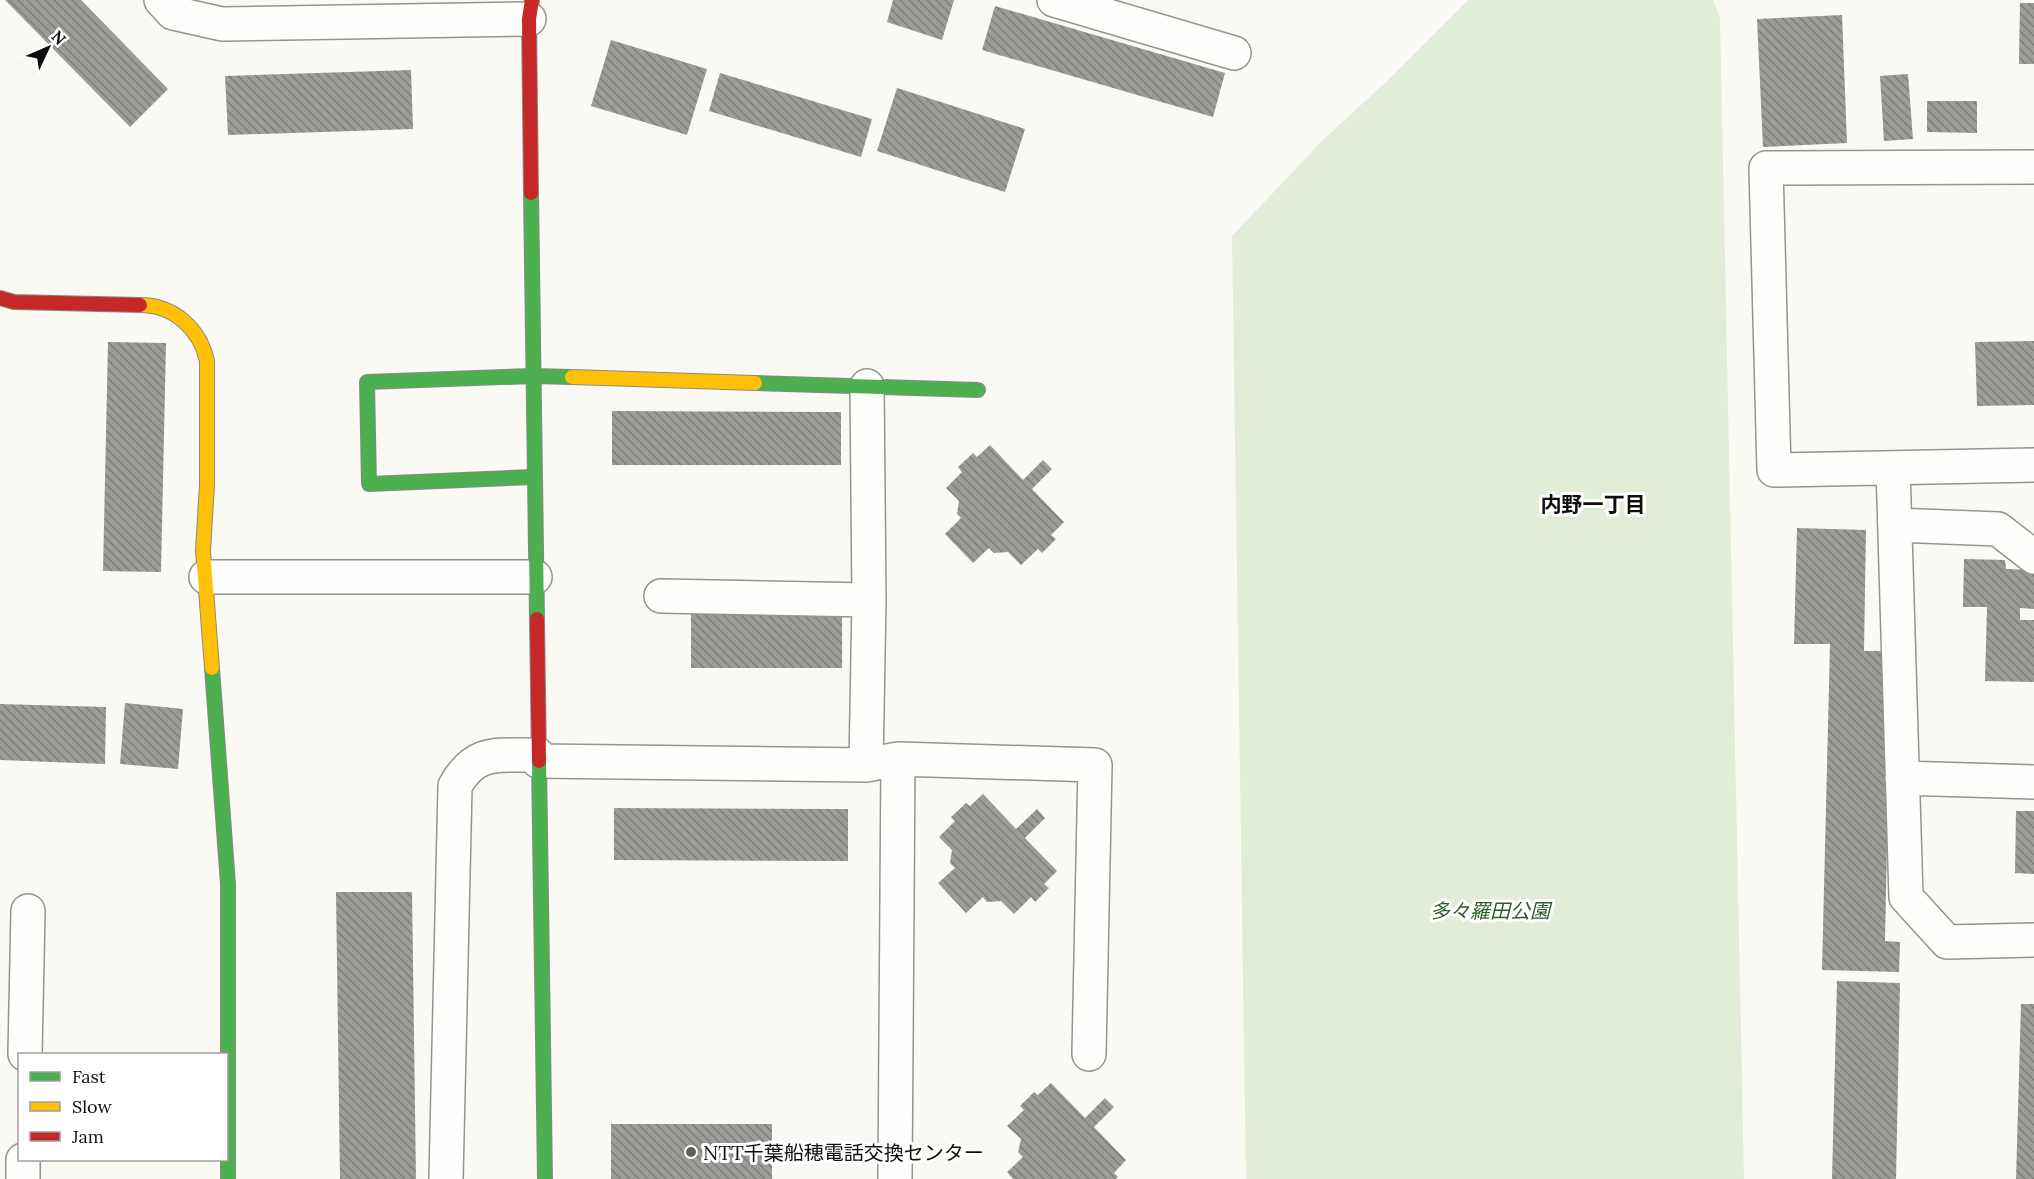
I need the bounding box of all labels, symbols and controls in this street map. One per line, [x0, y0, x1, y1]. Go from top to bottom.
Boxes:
north arrow [18, 18, 78, 78]
text: N [47, 26, 70, 49]
district label: 内野一丁目 [1541, 491, 1646, 518]
park label: 多々羅田公園 [1430, 898, 1553, 923]
legend [18, 1053, 228, 1161]
text: Fast [72, 1065, 106, 1088]
text: Slow [72, 1095, 112, 1118]
text: Jam [71, 1125, 104, 1148]
place label: NTT千葉船穂電話交換センター [703, 1140, 984, 1165]
marker: NTT千葉船穂電話交換センター [684, 1145, 698, 1159]

